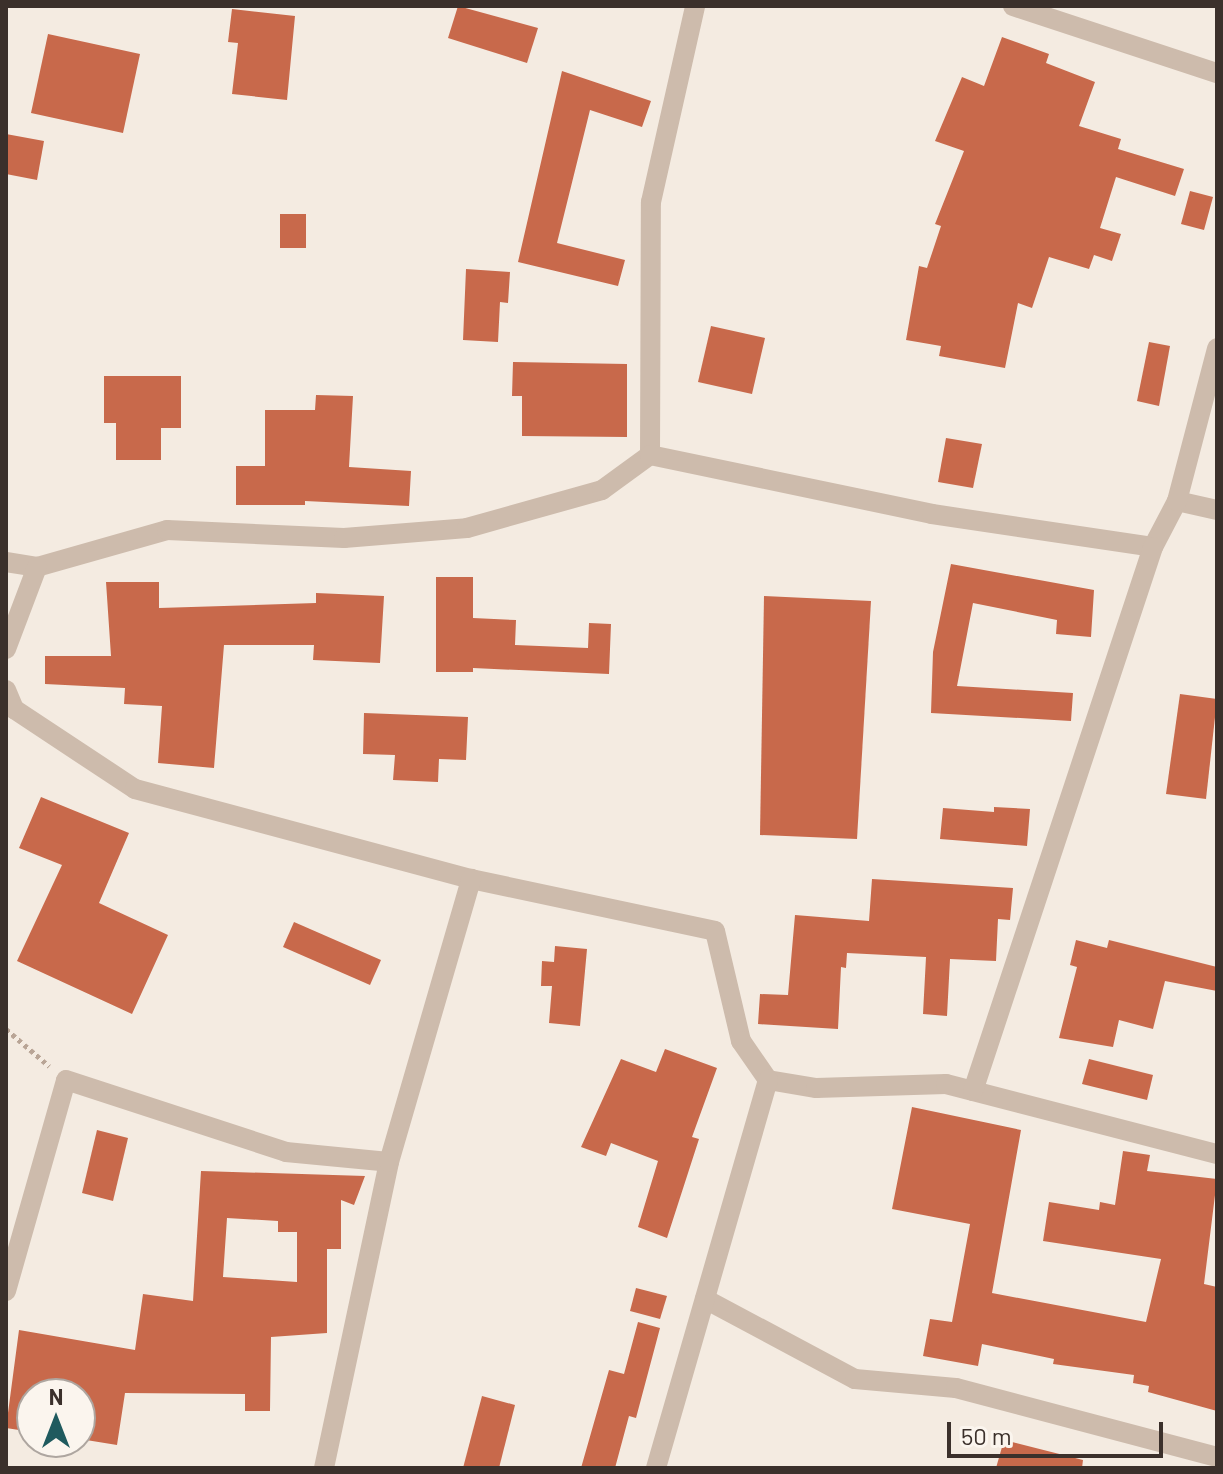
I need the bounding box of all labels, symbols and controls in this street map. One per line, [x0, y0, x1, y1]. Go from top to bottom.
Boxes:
north arrow [16, 1378, 96, 1458]
text: N [49, 1383, 63, 1409]
scale bar [951, 1406, 1167, 1456]
text: 50 m [961, 1421, 1012, 1450]

